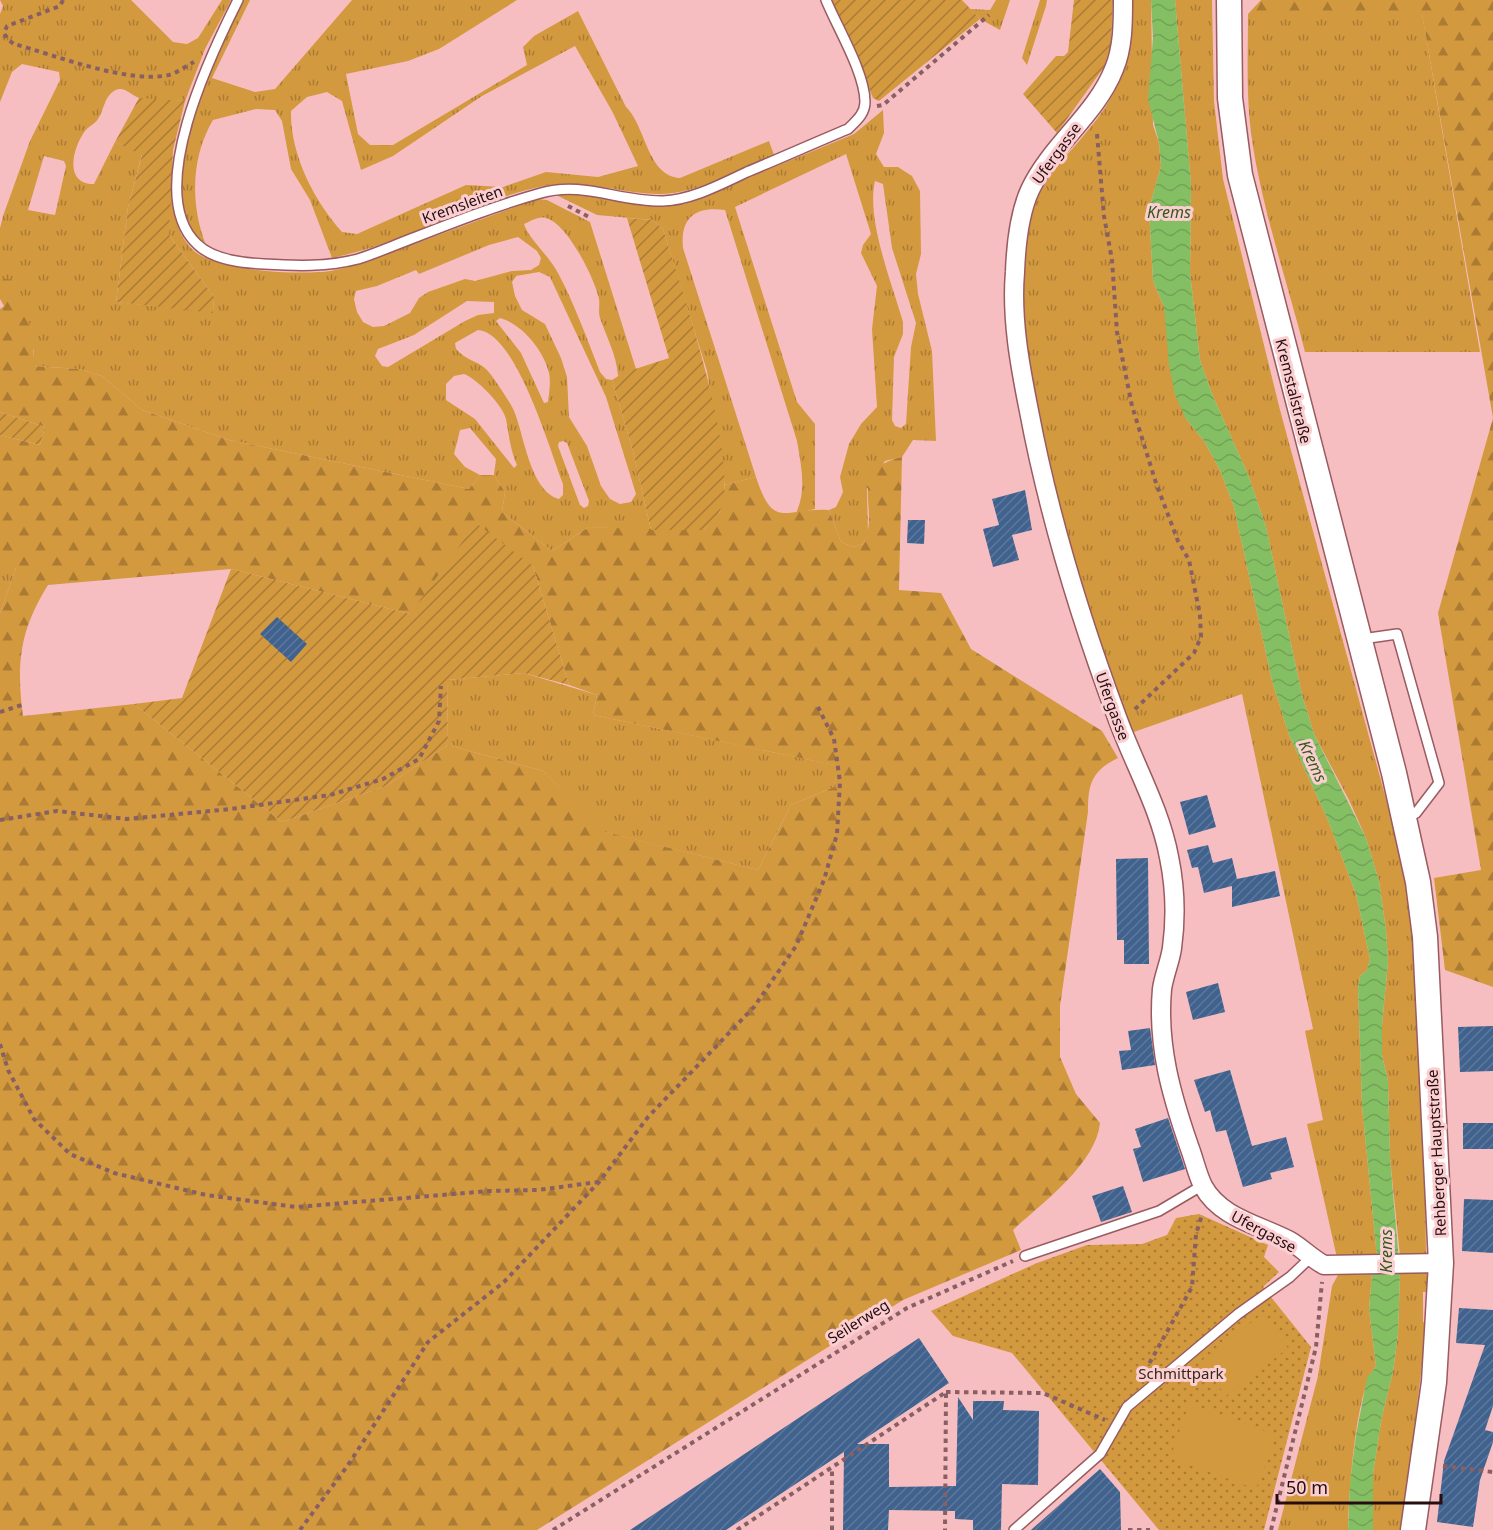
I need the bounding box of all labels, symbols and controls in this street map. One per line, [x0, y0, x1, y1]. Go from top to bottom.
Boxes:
street label: Ufergasse [1027, 118, 1085, 188]
street label: Kremsleiten [419, 180, 505, 228]
water label: Krems [1147, 201, 1191, 223]
street label: Kremstalstraße [1271, 336, 1317, 446]
street label: Ufergasse [1091, 669, 1135, 743]
water label: Krems [1294, 736, 1332, 786]
street label: Rehberger Hauptstraße [1422, 1069, 1450, 1237]
street label: Ufergasse [1228, 1205, 1300, 1257]
water label: Krems [1375, 1229, 1397, 1273]
street label: Seilerweg [824, 1294, 892, 1348]
park label: Schmittpark [1138, 1363, 1224, 1383]
scale bar [1277, 1467, 1440, 1505]
text: 50 m [1286, 1475, 1328, 1499]

